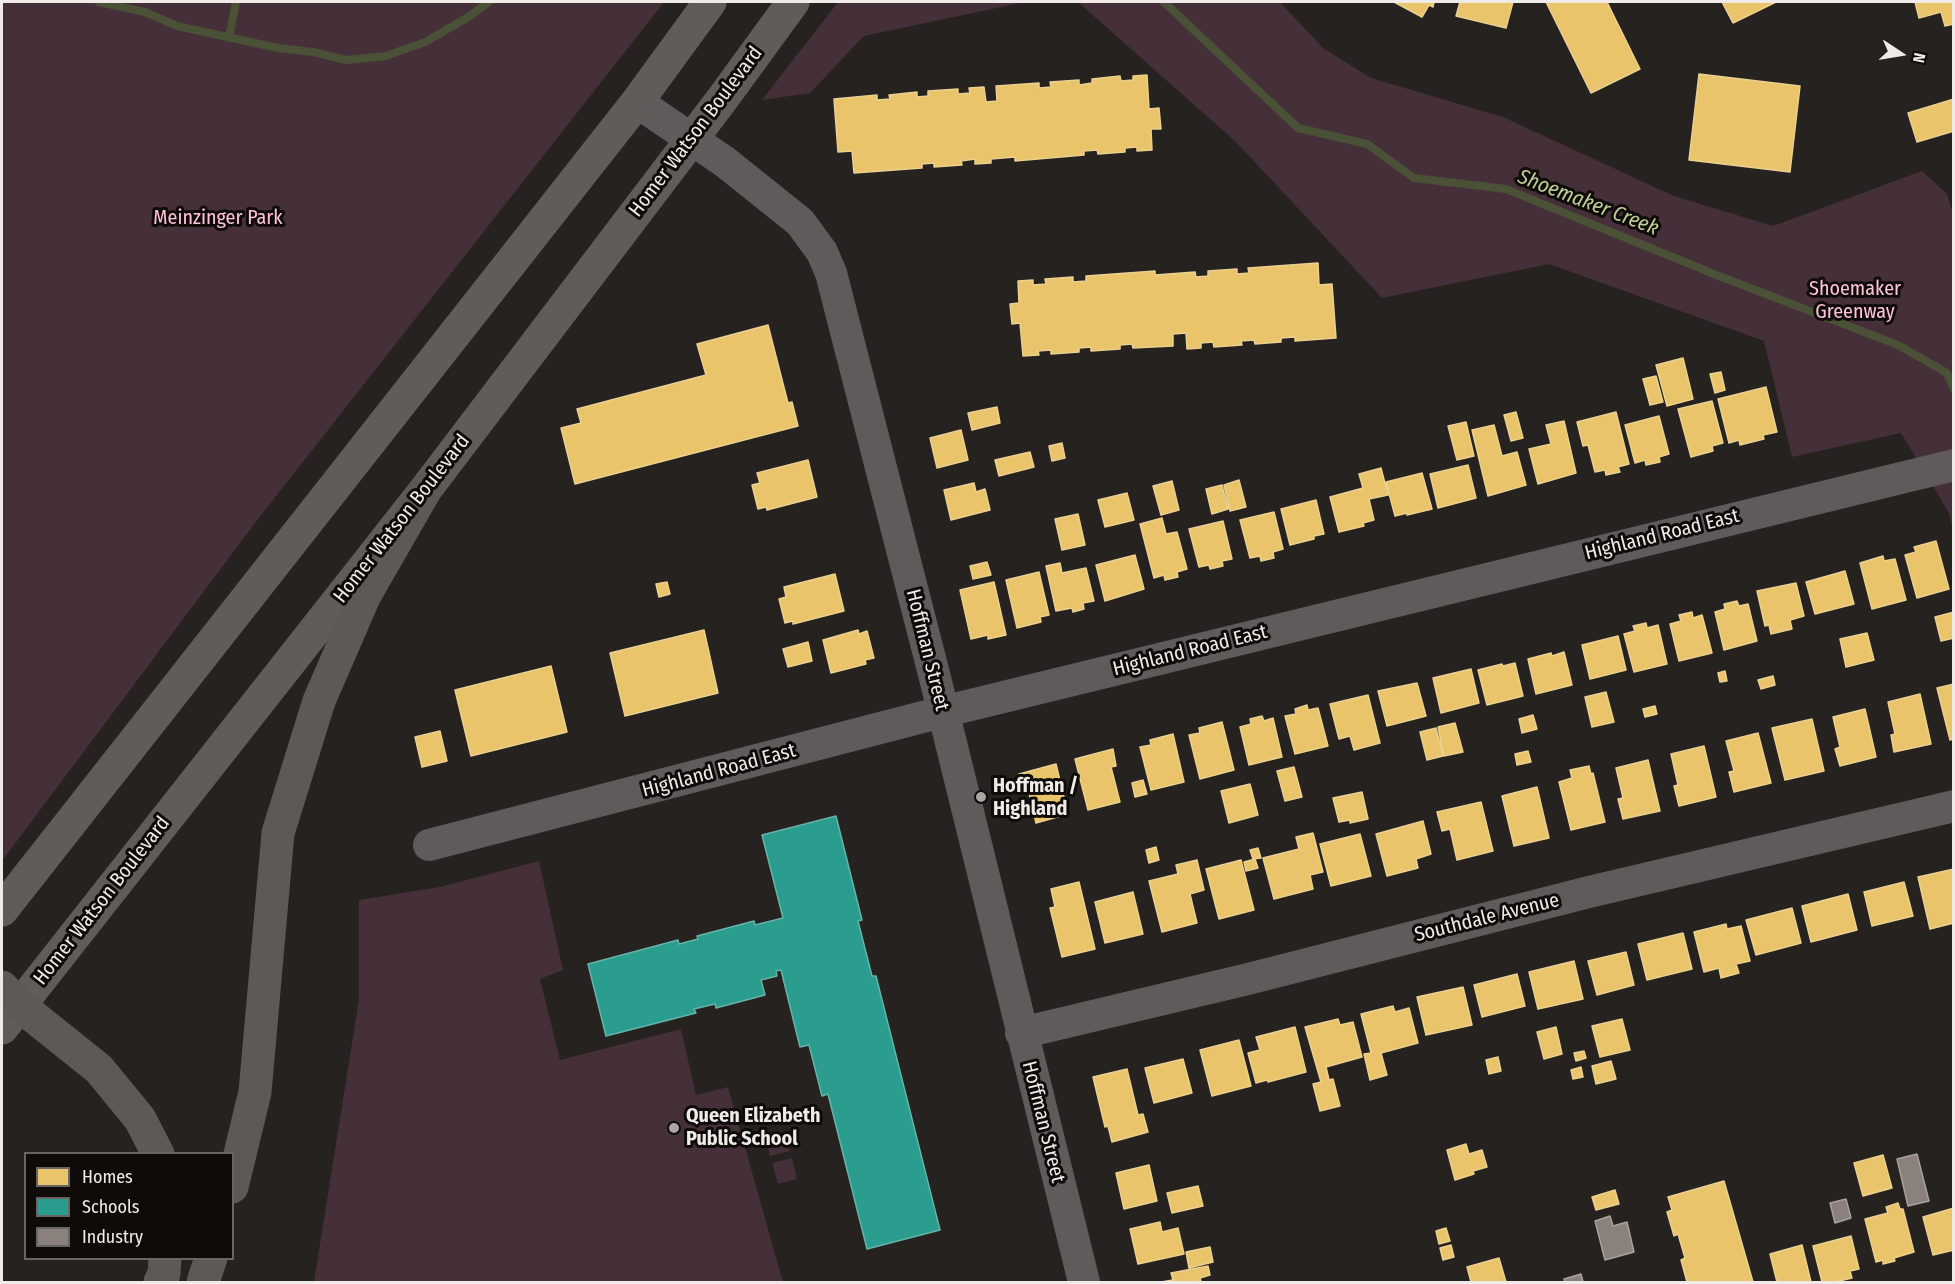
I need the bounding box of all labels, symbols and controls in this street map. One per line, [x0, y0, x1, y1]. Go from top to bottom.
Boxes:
north arrow [1871, 24, 1931, 84]
street label: Homer Watson Boulevard [624, 42, 768, 222]
text: N [1909, 51, 1929, 65]
water label: Shoemaker Creek [1514, 165, 1662, 241]
park label: Meinzinger Park [153, 206, 283, 230]
park label: Shoemaker Greenway [1809, 277, 1901, 324]
street label: Homer Watson Boulevard [329, 430, 475, 608]
street label: Highland Road East [1582, 504, 1742, 566]
street label: Hoffman Street [900, 587, 954, 713]
street label: Highland Road East [1110, 620, 1270, 682]
street label: Highland Road East [640, 739, 798, 803]
place label: Hoffman / Highland [993, 774, 1078, 821]
marker: Hoffman / Highland [974, 790, 988, 804]
street label: Homer Watson Boulevard [29, 812, 175, 990]
street label: Southdale Avenue [1412, 888, 1562, 948]
street label: Hoffman Street [1016, 1059, 1070, 1185]
place label: Queen Elizabeth Public School [686, 1104, 820, 1151]
marker: Queen Elizabeth Public School [667, 1121, 681, 1135]
legend [24, 1152, 234, 1260]
text: Homes [82, 1166, 133, 1188]
text: Schools [82, 1196, 140, 1218]
text: Industry [82, 1226, 143, 1248]

